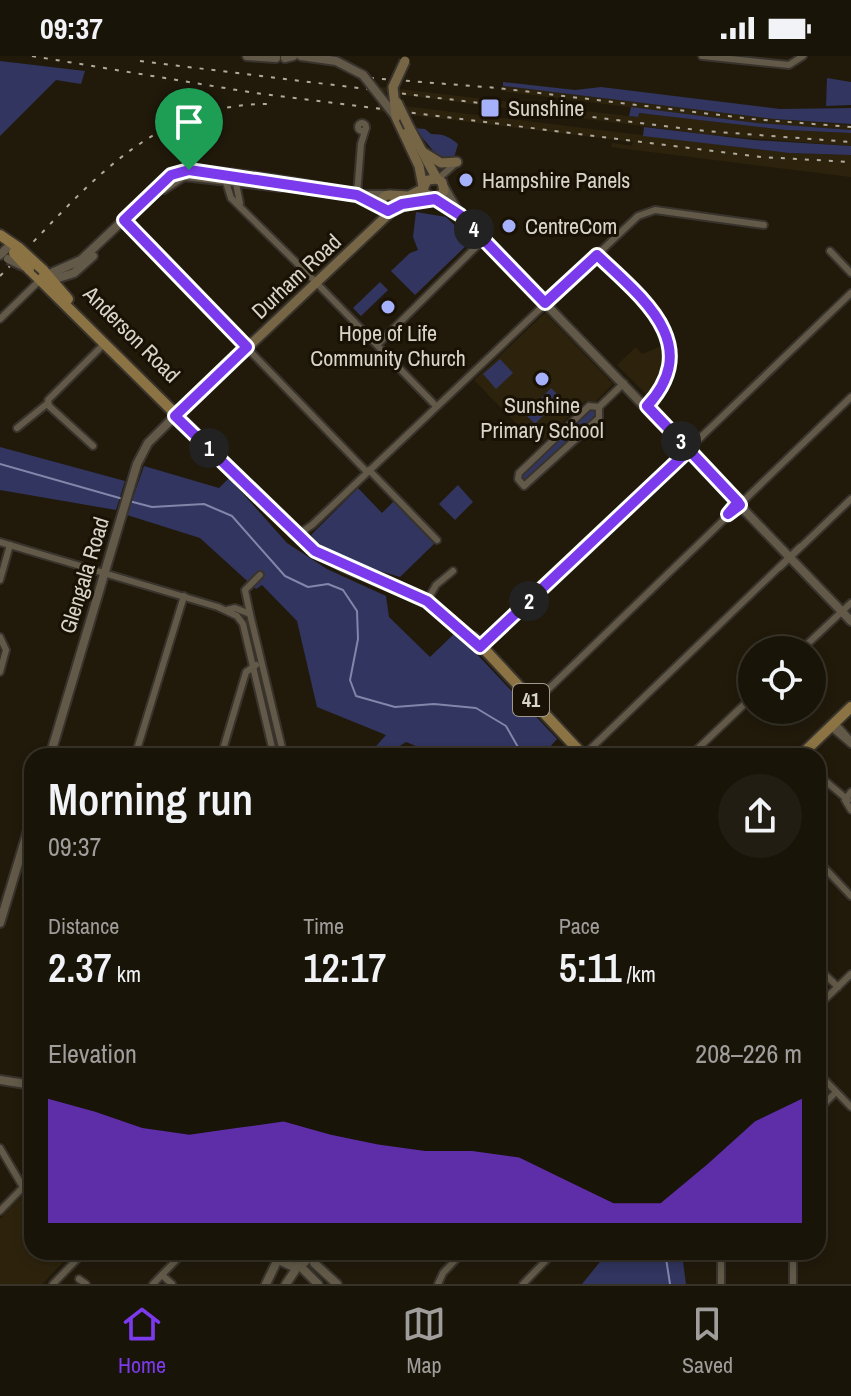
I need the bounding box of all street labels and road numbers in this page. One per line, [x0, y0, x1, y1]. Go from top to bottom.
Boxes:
street label: Durham Road [245, 227, 347, 325]
street label: Anderson Road [76, 278, 187, 389]
street label: Glengala Road [52, 513, 116, 637]
road number: 41 [513, 684, 549, 716]

